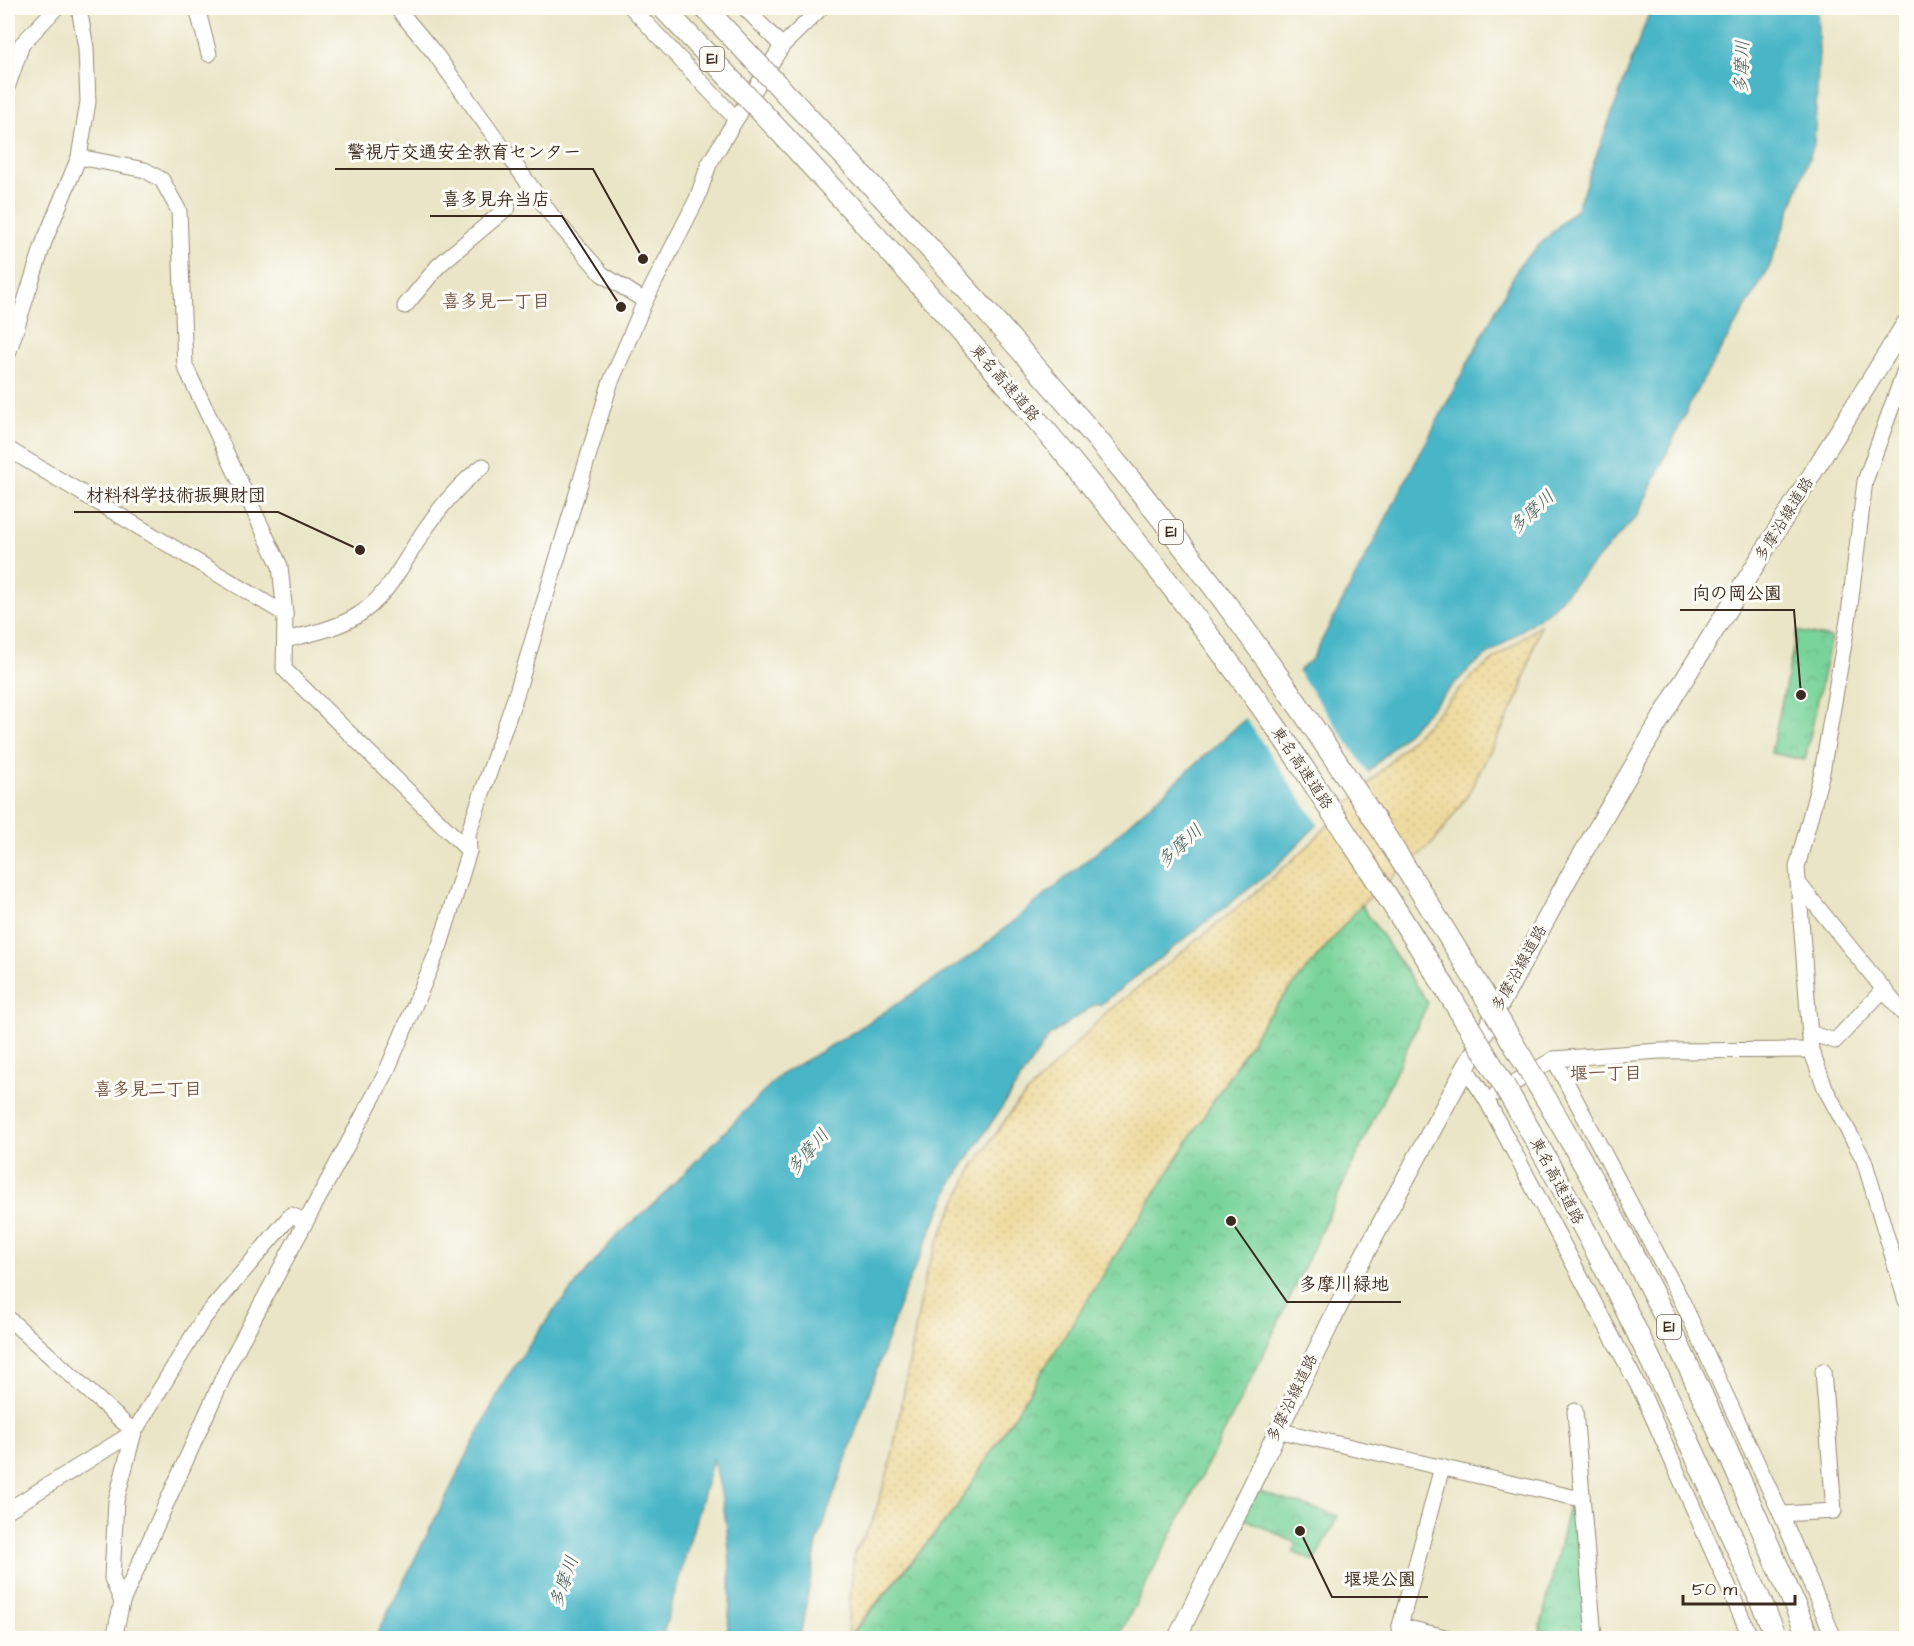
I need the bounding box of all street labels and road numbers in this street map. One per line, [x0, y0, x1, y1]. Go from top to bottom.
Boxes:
road number: E1 [700, 47, 724, 71]
street label: 東名高速道路 [965, 340, 1045, 426]
street label: 多摩沿線道路 [1749, 472, 1819, 566]
road number: E1 [1159, 520, 1183, 544]
street label: 東名高速道路 [1266, 722, 1338, 814]
street label: 多摩沿線道路 [1486, 921, 1552, 1015]
street label: 東名高速道路 [1525, 1133, 1589, 1229]
road number: E1 [1657, 1315, 1681, 1339]
street label: 多摩沿線道路 [1261, 1350, 1323, 1446]

